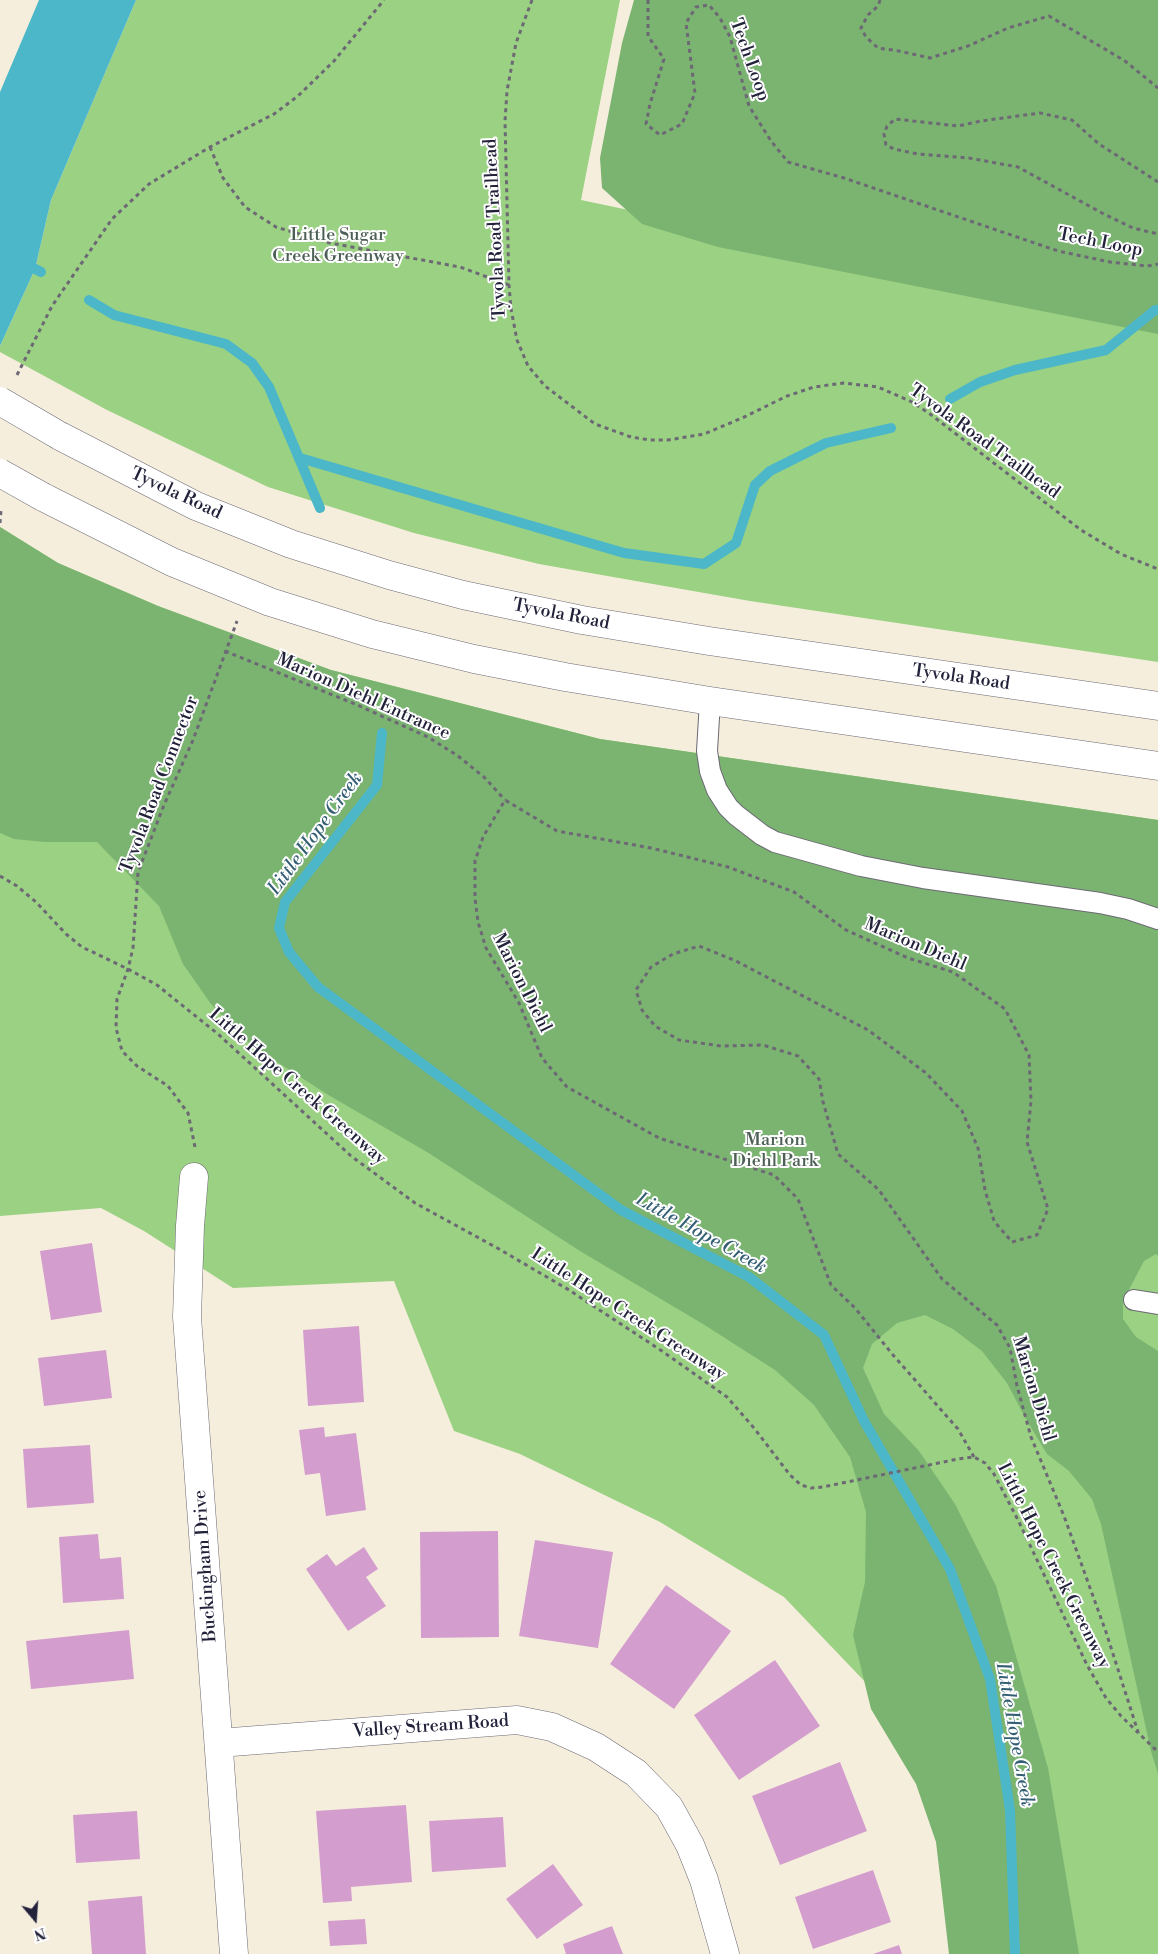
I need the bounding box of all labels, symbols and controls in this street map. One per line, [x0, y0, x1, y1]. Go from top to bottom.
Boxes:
street label: Tech Loop [724, 16, 774, 104]
street label: Tyvola Road Trailhead [480, 138, 512, 320]
street label: Tech Loop [1056, 224, 1144, 262]
park label: Little Sugar Creek Greenway [272, 225, 404, 268]
street label: Tyvola Road Trailhead [904, 380, 1064, 504]
street label: Tyvola Road [127, 463, 225, 525]
street label: Tyvola Road [511, 595, 611, 635]
street label: Marion Diehl Entrance [273, 649, 453, 745]
street label: Tyvola Road [911, 660, 1011, 696]
street label: Tyvola Road Connector [116, 693, 204, 877]
water label: Little Hope Creek [264, 768, 368, 900]
street label: Marion Diehl [861, 914, 969, 976]
street label: Marion Diehl [487, 930, 555, 1036]
street label: Little Hope Creek Greenway [204, 1004, 390, 1170]
park label: Marion Diehl Park [732, 1130, 818, 1172]
water label: Little Hope Creek [632, 1189, 770, 1279]
street label: Little Hope Creek Greenway [527, 1244, 729, 1386]
street label: Marion Diehl [1007, 1334, 1059, 1444]
street label: Little Hope Creek Greenway [992, 1460, 1114, 1672]
street label: Buckingham Drive [190, 1489, 222, 1643]
water label: Little Hope Creek [990, 1661, 1038, 1809]
street label: Valley Stream Road [352, 1711, 510, 1743]
north arrow [10, 1894, 60, 1944]
text: N [32, 1923, 48, 1944]

